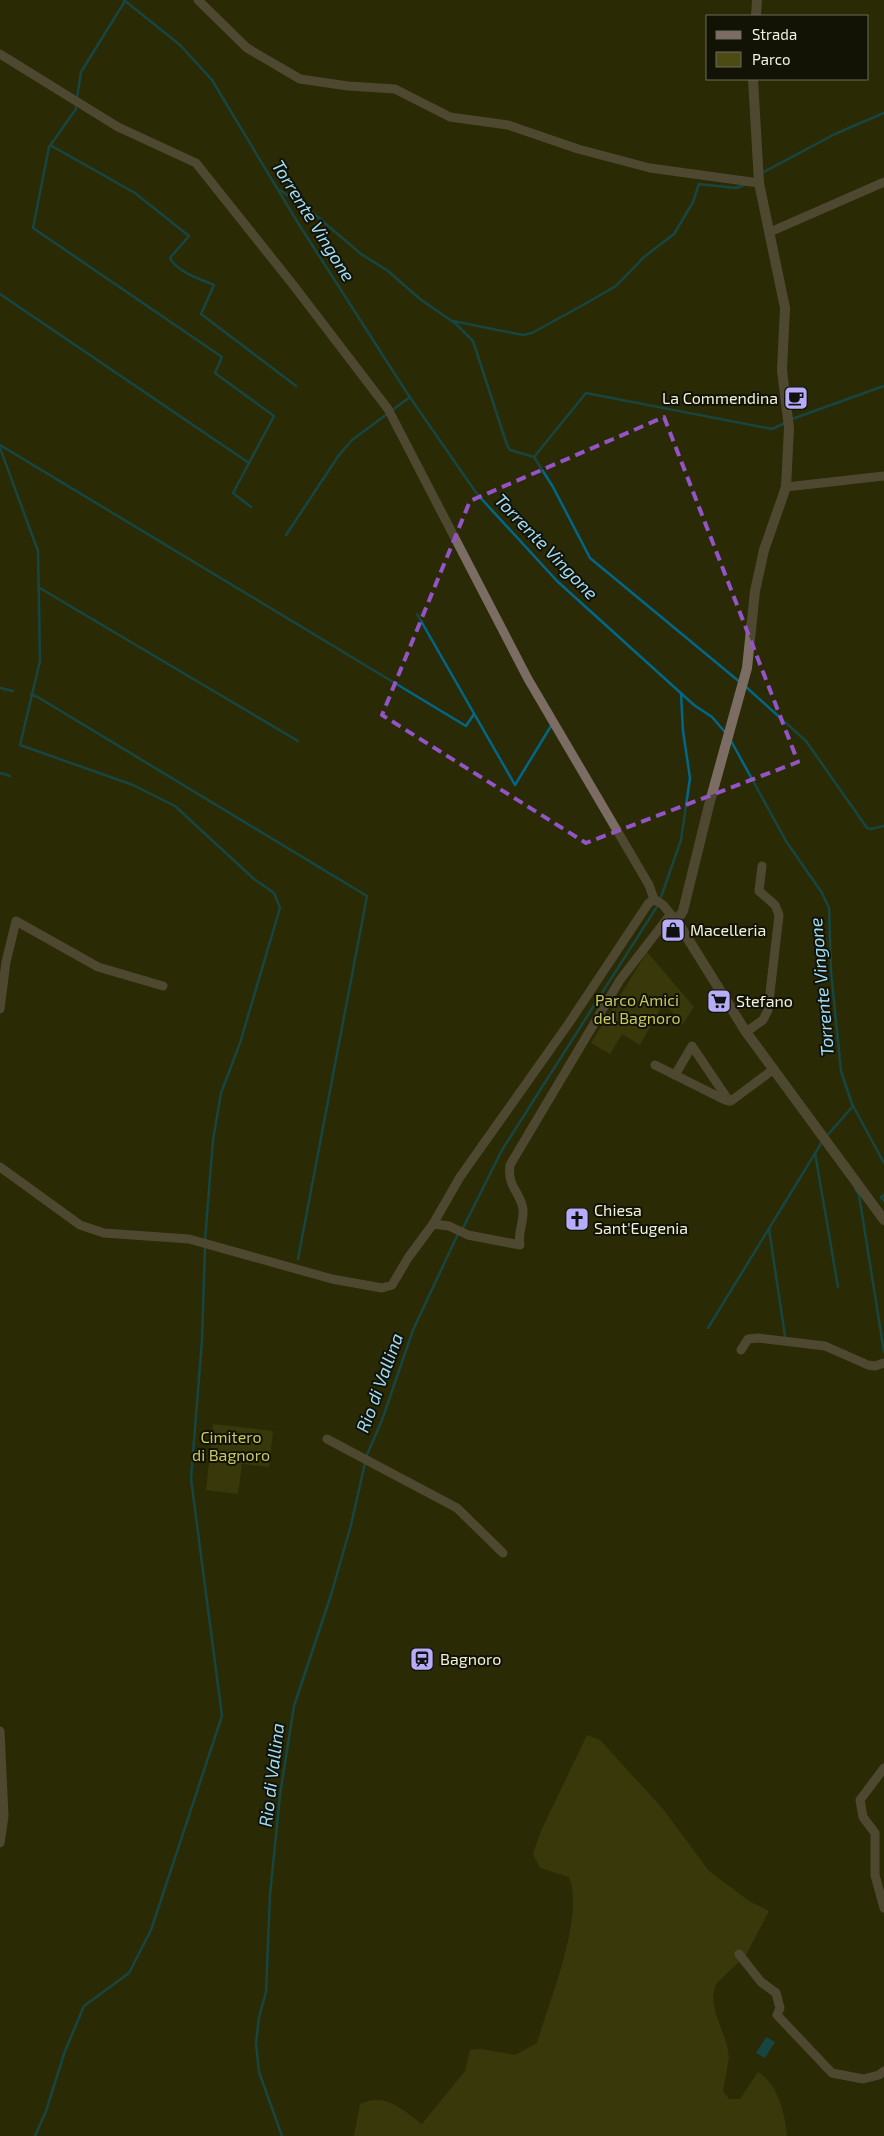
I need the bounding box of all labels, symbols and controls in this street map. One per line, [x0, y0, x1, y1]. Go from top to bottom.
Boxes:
legend [706, 15, 869, 80]
text: Strada [752, 25, 797, 43]
text: Parco [752, 50, 791, 68]
water label: Torrente Vingone [268, 156, 360, 286]
cafe icon: La Commendina [783, 385, 809, 411]
place label: La Commendina [662, 388, 778, 407]
water label: Torrente Vingone [490, 489, 603, 604]
shop icon: Macelleria [660, 917, 686, 943]
water label: Torrente Vingone [804, 917, 838, 1057]
place label: Macelleria [690, 920, 766, 939]
supermarket icon: Stefano [706, 988, 732, 1014]
park label: Parco Amici del Bagnoro [594, 990, 681, 1027]
place label: Stefano [736, 991, 793, 1010]
place label: Chiesa Sant'Eugenia [594, 1200, 688, 1237]
church icon: Chiesa Sant'Eugenia [564, 1206, 590, 1232]
water label: Rio di Vallina [351, 1330, 407, 1435]
park label: Cimitero di Bagnoro [192, 1427, 270, 1464]
station icon: Bagnoro [409, 1646, 435, 1672]
place label: Bagnoro [440, 1649, 501, 1668]
water label: Rio di Vallina [254, 1722, 288, 1828]

